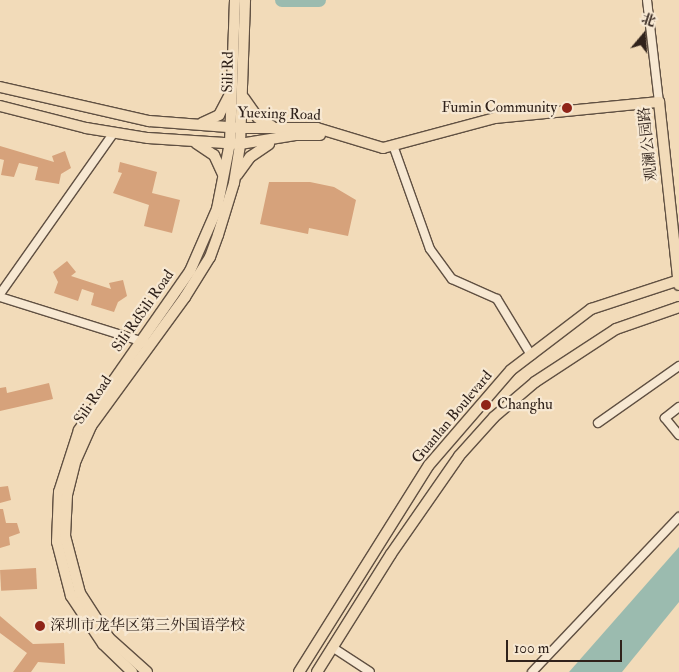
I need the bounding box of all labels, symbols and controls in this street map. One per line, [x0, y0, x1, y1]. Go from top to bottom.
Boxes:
north arrow [619, 10, 669, 60]
text: 北 [640, 10, 658, 31]
street label: Sili Rd [219, 51, 237, 93]
place label: Fumin Community [441, 99, 557, 117]
marker: Fumin Community [561, 102, 573, 114]
street label: Yuexing Road [237, 104, 321, 124]
street label: 观澜公园路 [635, 106, 661, 182]
street label: Sili RdSili Road [108, 267, 178, 355]
street label: Guanlan Boulevard [408, 367, 496, 467]
street label: Sili Road [70, 372, 116, 428]
place label: Changhu [497, 396, 553, 414]
marker: Changhu [479, 398, 493, 412]
place label: 深圳市龙华区第三外国语学校 [50, 617, 245, 635]
marker: 深圳市龙华区第三外国语学校 [34, 620, 46, 632]
scale bar [509, 630, 625, 662]
text: 100 m [514, 639, 549, 658]

